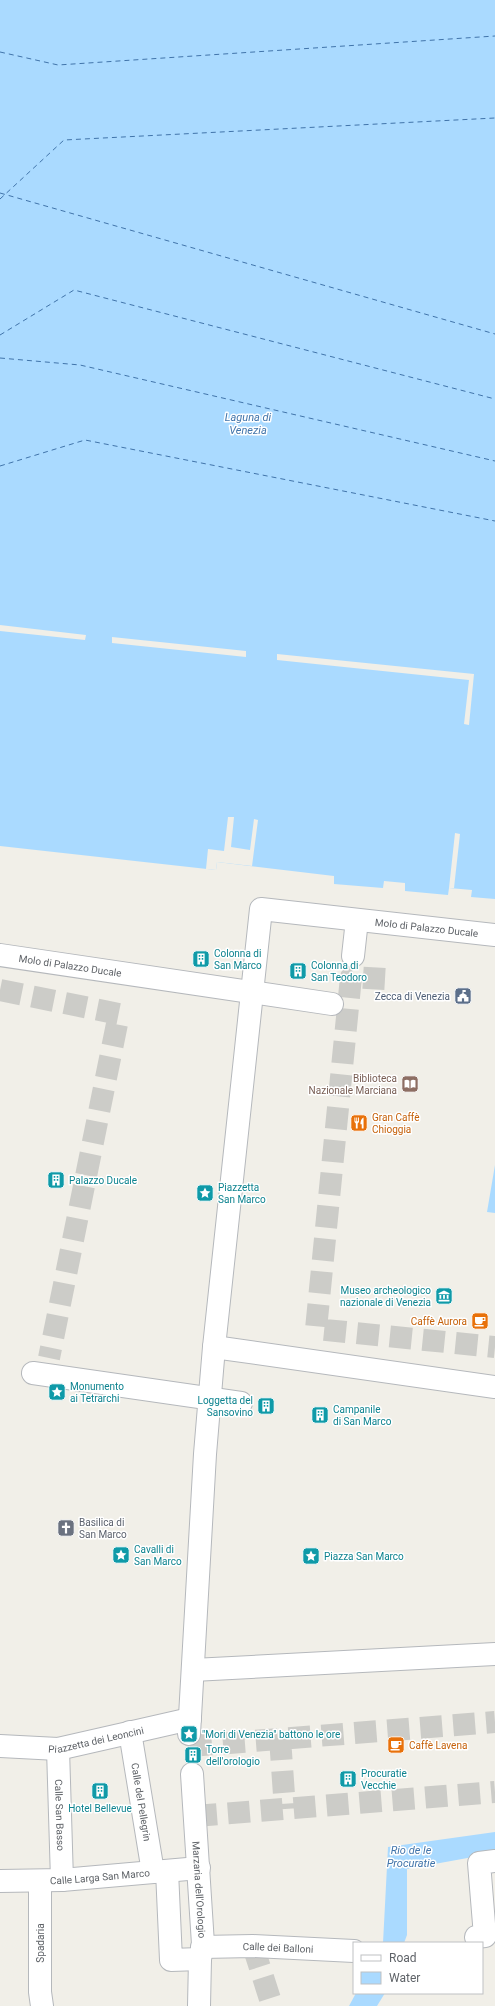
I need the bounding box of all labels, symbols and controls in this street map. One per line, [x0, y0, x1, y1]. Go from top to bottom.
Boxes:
water label: Laguna di Venezia [225, 411, 272, 437]
street label: Molo di Palazzo Ducale [374, 916, 479, 939]
place label: Colonna di San Marco [214, 948, 262, 971]
building icon: Colonna di San Marco [191, 949, 211, 969]
street label: Molo di Palazzo Ducale [18, 952, 122, 978]
place label: Colonna di San Teodoro [311, 960, 367, 983]
building icon: Colonna di San Teodoro [288, 961, 308, 981]
public building icon: Zecca di Venezia [453, 986, 473, 1006]
place label: Zecca di Venezia [375, 991, 450, 1002]
place label: Biblioteca Nazionale Marciana [309, 1073, 397, 1096]
library icon: Biblioteca Nazionale Marciana [400, 1074, 420, 1094]
place label: Gran Caffè Chioggia [372, 1112, 420, 1135]
restaurant icon: Gran Caffè Chioggia [349, 1113, 369, 1133]
building icon: Palazzo Ducale [46, 1170, 66, 1190]
place label: Palazzo Ducale [69, 1175, 137, 1186]
place label: Piazzetta San Marco [218, 1182, 266, 1205]
place icon: Piazzetta San Marco [195, 1183, 215, 1203]
place label: Museo archeologico nazionale di Venezia [340, 1285, 431, 1308]
museum icon: Museo archeologico nazionale di Venezia [434, 1286, 454, 1306]
cafe icon: Caffè Aurora [470, 1311, 490, 1331]
place label: Caffè Aurora [411, 1316, 467, 1327]
place label: Monumento ai Tetrarchi [70, 1381, 124, 1404]
place icon: Monumento ai Tetrarchi [47, 1382, 67, 1402]
place label: Loggetta del Sansovino [198, 1395, 253, 1418]
building icon: Loggetta del Sansovino [256, 1396, 276, 1416]
place label: Campanile di San Marco [333, 1404, 392, 1427]
building icon: Campanile di San Marco [310, 1405, 330, 1425]
place label: Basilica di San Marco [79, 1517, 127, 1540]
church icon: Basilica di San Marco [56, 1518, 76, 1538]
place label: Cavalli di San Marco [134, 1544, 182, 1567]
place icon: Cavalli di San Marco [111, 1545, 131, 1565]
place icon: Piazza San Marco [301, 1546, 321, 1566]
place label: Piazza San Marco [324, 1551, 404, 1562]
street label: Piazzetta dei Leoncini [48, 1724, 145, 1755]
place icon: "Mori di Venezia" battono le ore [179, 1724, 199, 1744]
place label: "Mori di Venezia" battono le ore [202, 1729, 340, 1740]
cafe icon: Caffè Lavena [386, 1735, 406, 1755]
place label: Caffè Lavena [409, 1740, 467, 1751]
place label: Torre dell'orologio [206, 1744, 260, 1767]
building icon: Torre dell'orologio [183, 1745, 203, 1765]
street label: Calle del Pellegrin [130, 1762, 153, 1842]
place label: Procuratie Vecchie [361, 1768, 407, 1791]
building icon: Procuratie Vecchie [338, 1769, 358, 1789]
street label: Calle San Basso [53, 1779, 67, 1851]
building icon: Hotel Bellevue [90, 1781, 110, 1801]
place label: Hotel Bellevue [68, 1803, 132, 1814]
street label: Marzaria dell'Orologio [191, 1841, 208, 1939]
water label: Rio de le Procuratie [387, 1844, 436, 1870]
street label: Calle Larga San Marco [50, 1867, 151, 1886]
street label: Spadaria [35, 1923, 46, 1963]
street label: Calle dei Balloni [243, 1940, 314, 1954]
legend [353, 1942, 483, 1994]
text: Road [389, 1951, 417, 1965]
text: Water [389, 1971, 420, 1985]

